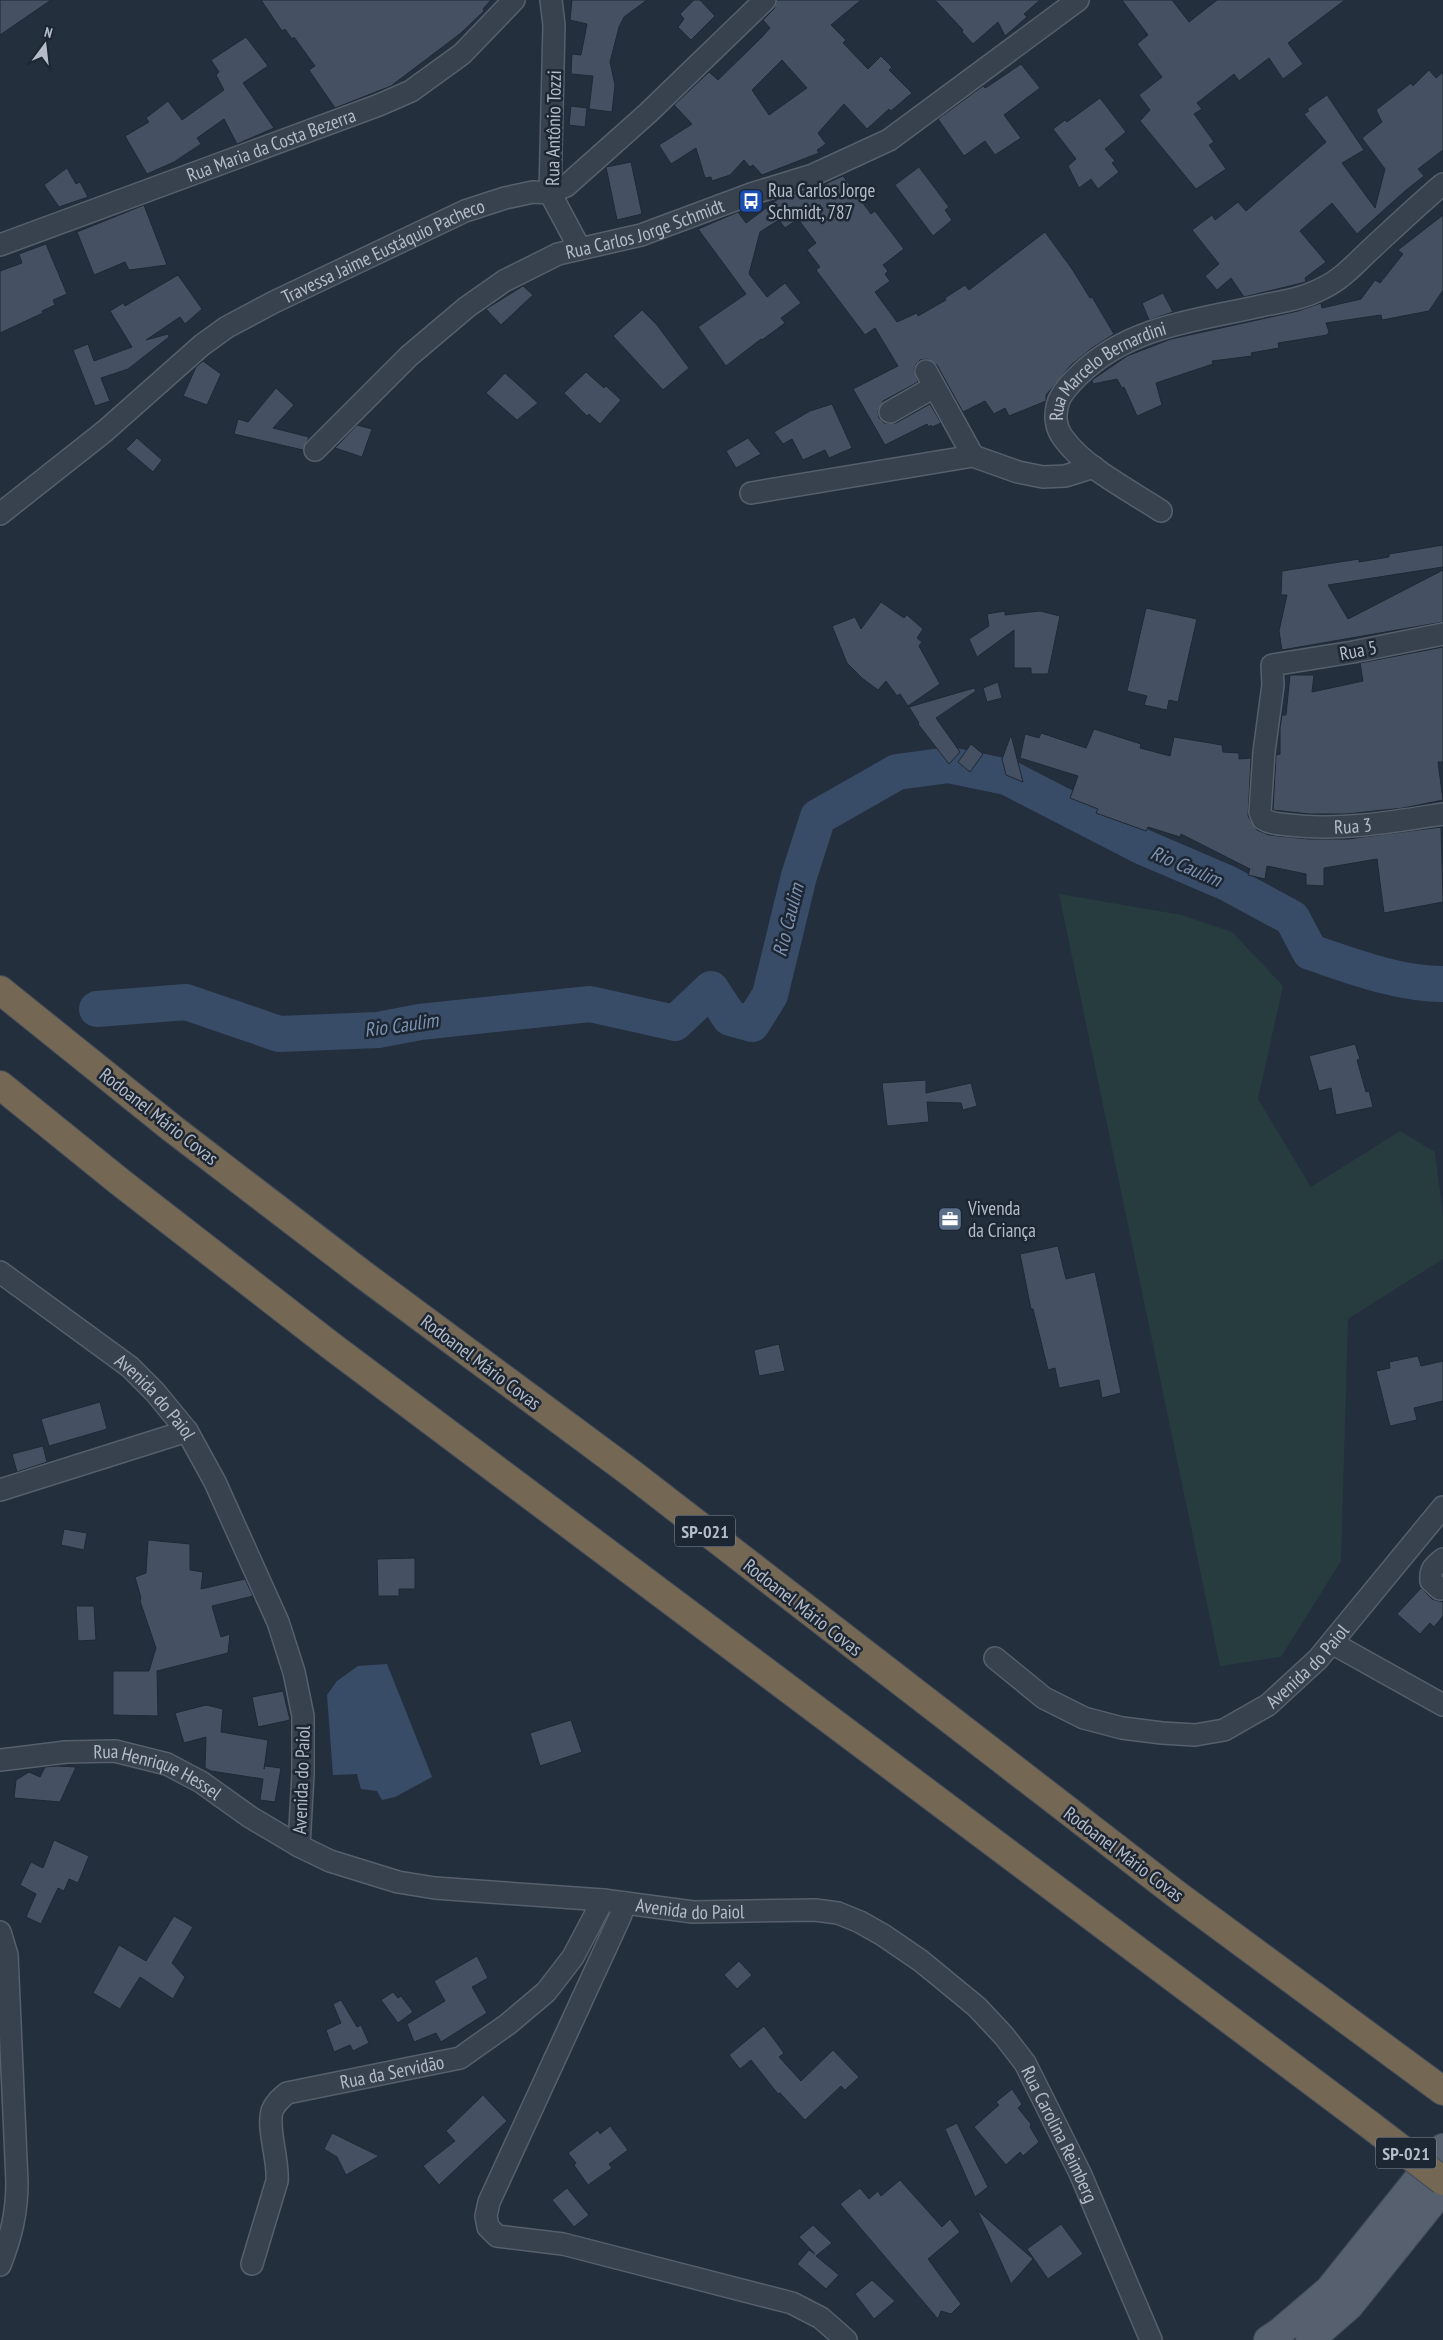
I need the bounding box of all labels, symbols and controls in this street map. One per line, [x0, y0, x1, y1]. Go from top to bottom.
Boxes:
north arrow [20, 20, 70, 70]
text: N [42, 23, 54, 42]
street label: Rua Antônio Tozzi [540, 70, 566, 186]
street label: Rua Maria da Costa Bezerra [183, 103, 359, 187]
place label: Rua Carlos Jorge Schmidt, 787 [768, 178, 876, 224]
bus stop icon: Rua Carlos Jorge Schmidt, 787 [738, 188, 764, 214]
street label: Travessa Jaime Eustáquio Pacheco [277, 193, 488, 309]
street label: Rua Carlos Jorge Schmidt [563, 193, 728, 264]
street label: Rua Marcelo Bernardini [1044, 316, 1169, 421]
street label: Rua 5 [1337, 635, 1379, 665]
street label: Rua 3 [1334, 812, 1373, 839]
water label: Rio Caulim [1147, 839, 1226, 893]
water label: Rio Caulim [766, 880, 810, 959]
water label: Rio Caulim [362, 1007, 441, 1043]
street label: Rodoanel Mário Covas [95, 1062, 223, 1170]
place label: Vivenda da Criança [967, 1196, 1036, 1242]
office icon: Vivenda da Criança [937, 1206, 963, 1232]
street label: Rodoanel Mário Covas [416, 1309, 546, 1415]
street label: Avenida do Paiol [110, 1348, 201, 1444]
road number: SP-021 [675, 1515, 735, 1546]
street label: Rodoanel Mário Covas [739, 1553, 867, 1661]
street label: Avenida do Paiol [1261, 1619, 1354, 1713]
street label: Avenida do Paiol [287, 1725, 315, 1835]
street label: Rua Henrique Hessel [93, 1739, 227, 1805]
street label: Rodoanel Mário Covas [1059, 1801, 1189, 1907]
street label: Avenida do Paiol [634, 1893, 745, 1924]
street label: Rua da Servidão [338, 2050, 446, 2094]
street label: Rua Carolina Reimberg [1016, 2062, 1103, 2206]
road number: SP-021 [1376, 2138, 1436, 2168]

